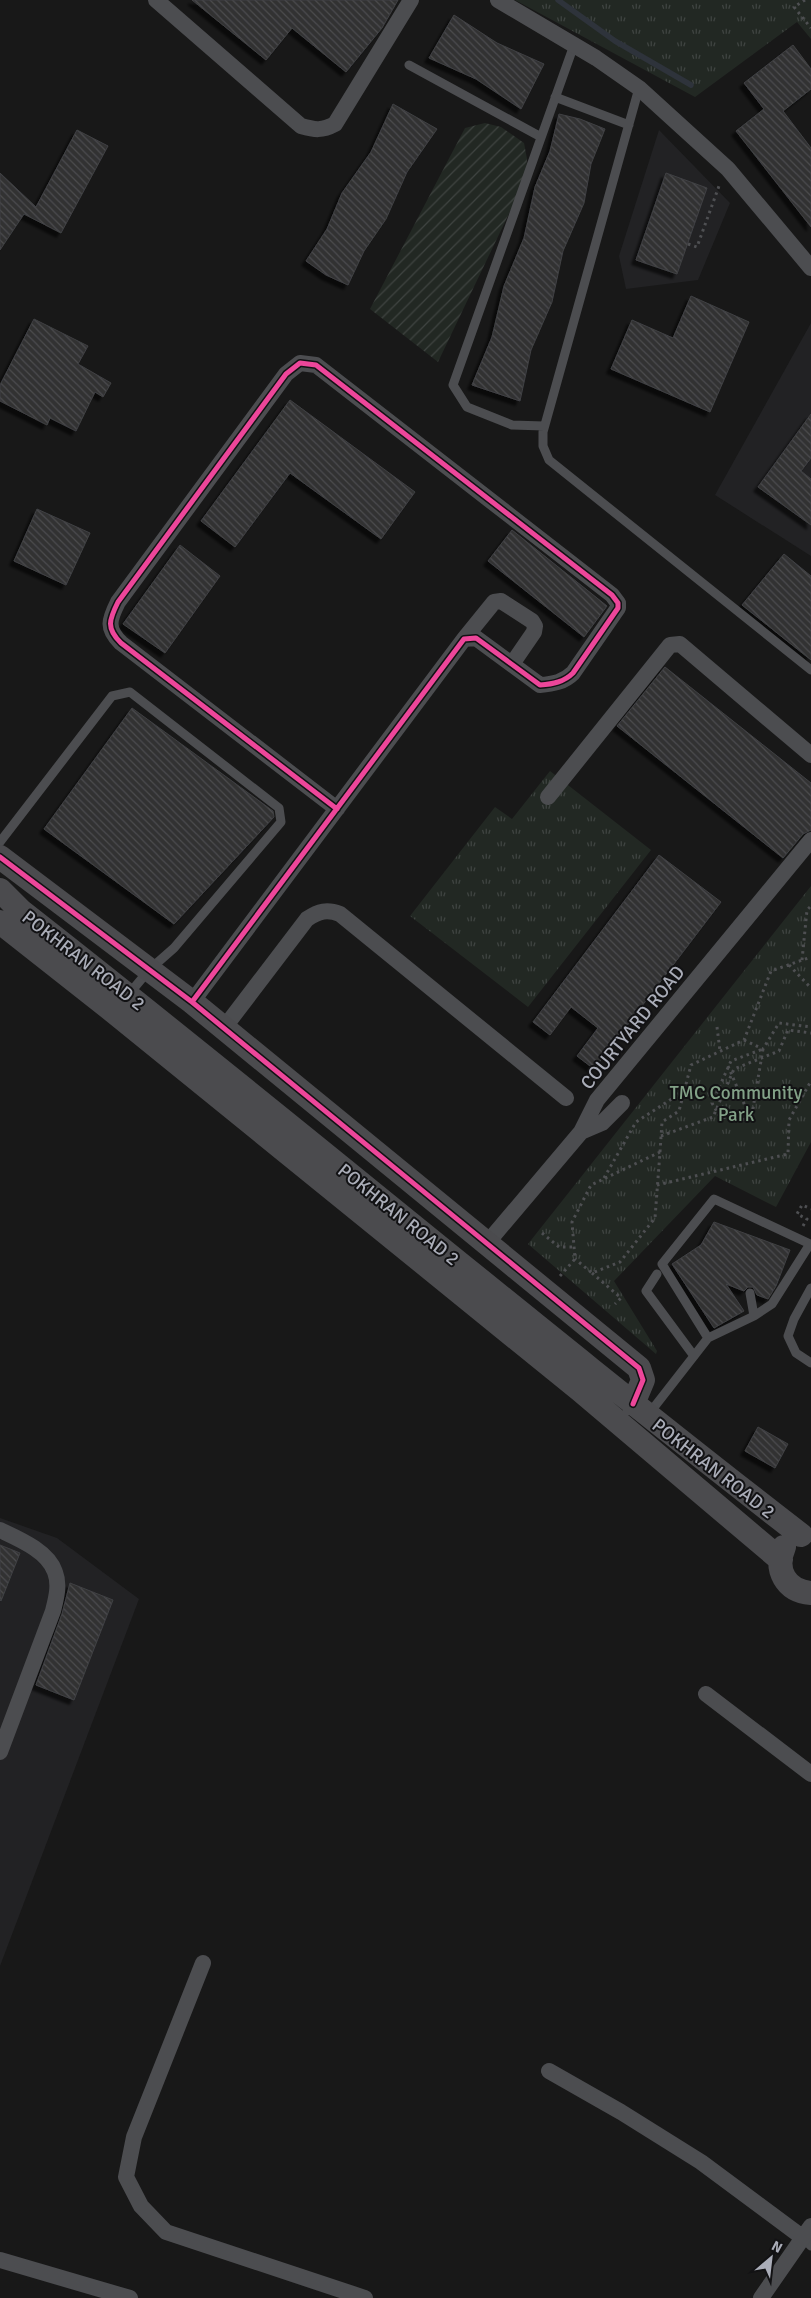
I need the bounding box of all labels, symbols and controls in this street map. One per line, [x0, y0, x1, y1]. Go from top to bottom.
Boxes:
street label: POKHRAN ROAD 2 [17, 905, 150, 1016]
street label: COURTYARD ROAD [575, 961, 690, 1094]
park label: TMC Community Park [670, 1081, 803, 1127]
street label: POKHRAN ROAD 2 [333, 1158, 464, 1271]
street label: POKHRAN ROAD 2 [647, 1413, 780, 1524]
north arrow [746, 2233, 796, 2283]
text: N [769, 2237, 785, 2257]

